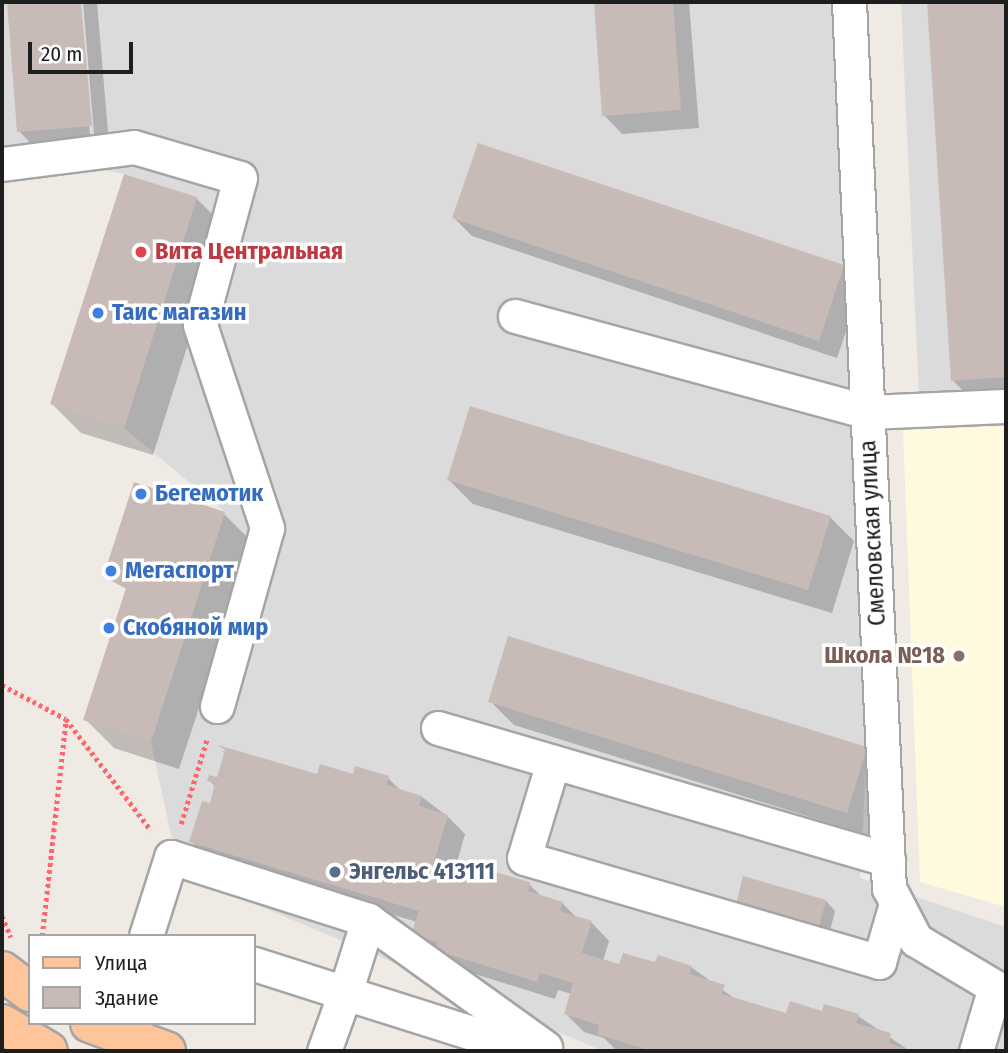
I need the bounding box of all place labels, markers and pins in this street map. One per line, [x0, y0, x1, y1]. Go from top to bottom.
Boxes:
place label: Вита Центральная [155, 238, 343, 266]
marker: Вита Центральная [133, 244, 149, 260]
place label: Таис магазин [112, 299, 246, 327]
marker: Таис магазин [90, 305, 106, 321]
place label: Бегемотик [155, 480, 263, 508]
marker: Бегемотик [133, 486, 149, 502]
place label: Мегаспорт [125, 557, 234, 585]
marker: Мегаспорт [103, 563, 119, 579]
place label: Скобяной мир [123, 614, 268, 642]
marker: Скобяной мир [101, 620, 117, 636]
place label: Школа №18 [824, 642, 945, 670]
marker: Школа №18 [951, 648, 967, 664]
place label: Энгельс 413111 [349, 858, 495, 886]
marker: Энгельс 413111 [327, 864, 343, 880]

